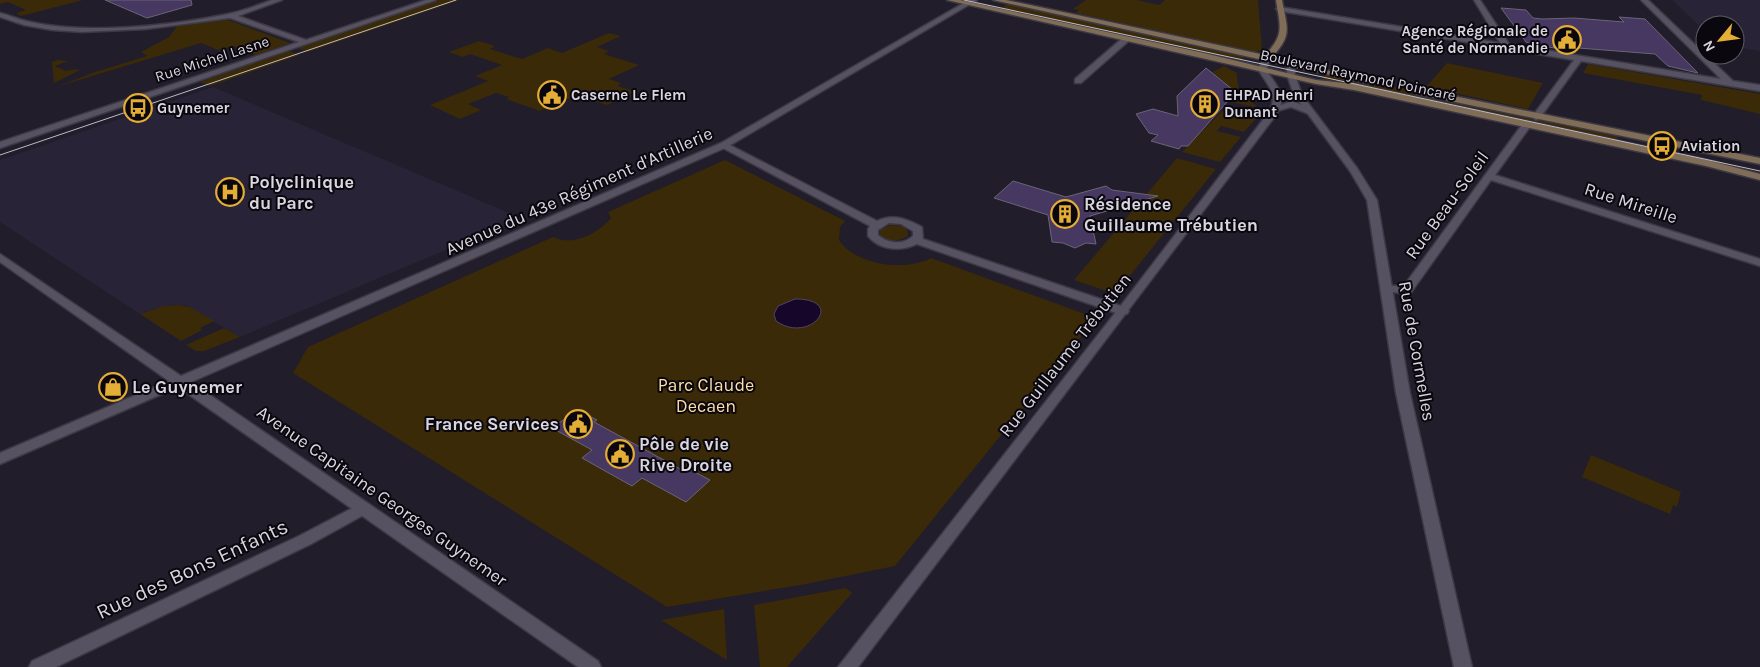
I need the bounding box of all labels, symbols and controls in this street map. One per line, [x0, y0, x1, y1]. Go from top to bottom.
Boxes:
north arrow [1695, 15, 1745, 65]
place label: Agence Régionale de Santé de Normandie [1402, 22, 1548, 57]
public building icon: Agence Régionale de Santé de Normandie [1552, 25, 1582, 55]
street label: Rue Michel Lasne [153, 32, 271, 86]
text: N [1699, 38, 1719, 55]
street label: Boulevard Raymond Poincaré [1259, 45, 1457, 105]
public building icon: Caserne Le Flem [537, 80, 567, 110]
place label: Caserne Le Flem [571, 86, 686, 104]
place label: EHPAD Henri Dunant [1224, 86, 1314, 121]
building icon: EHPAD Henri Dunant [1190, 89, 1220, 119]
bus stop icon: Guynemer [123, 93, 153, 123]
place label: Guynemer [157, 99, 230, 117]
street label: Avenue du 43e Régiment d'Artillerie [442, 122, 716, 260]
bus stop icon: Aviation [1647, 131, 1677, 161]
place label: Aviation [1681, 137, 1740, 155]
street label: Rue Beau-Soleil [1400, 147, 1494, 263]
place label: Polyclinique du Parc [249, 171, 354, 214]
hospital icon: Polyclinique du Parc [215, 177, 245, 207]
street label: Rue Mireille [1582, 178, 1680, 228]
place label: Résidence Guillaume Trébutien [1084, 193, 1258, 236]
building icon: Résidence Guillaume Trébutien [1050, 199, 1080, 229]
street label: Rue Guillaume Trébutien [994, 269, 1136, 441]
street label: Rue de Cormelles [1394, 279, 1440, 423]
shop icon: Le Guynemer [98, 372, 128, 402]
park label: Parc Claude Decaen [658, 374, 754, 417]
place label: Le Guynemer [132, 376, 242, 398]
street label: Avenue Capitaine Georges Guynemer [253, 401, 512, 591]
public building icon: France Services [563, 409, 593, 439]
place label: France Services [425, 413, 559, 435]
place label: Pôle de vie Rive Droite [639, 433, 732, 476]
public building icon: Pôle de vie Rive Droite [605, 439, 635, 469]
street label: Rue des Bons Enfants [92, 514, 292, 624]

